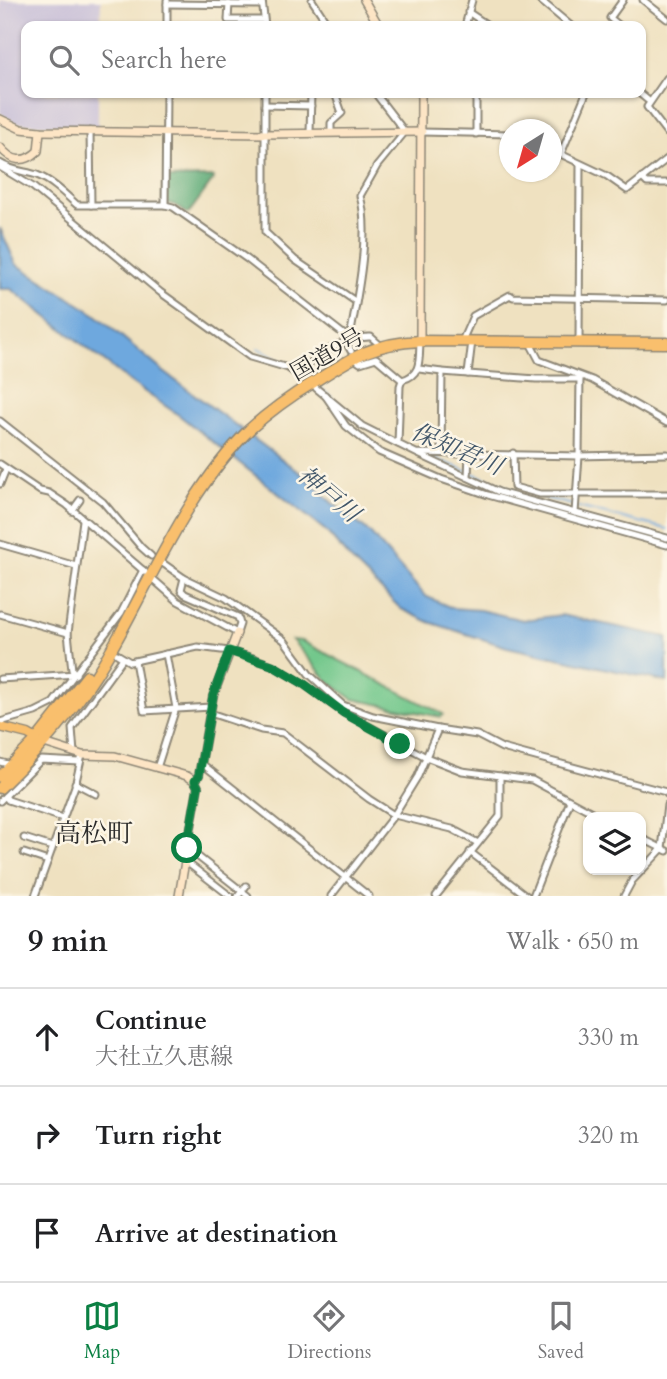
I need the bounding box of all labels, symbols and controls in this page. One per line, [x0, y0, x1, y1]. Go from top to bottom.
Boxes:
search box [21, 21, 646, 98]
icon: search [45, 41, 83, 79]
text: Search here [101, 42, 227, 77]
north arrow [499, 119, 562, 182]
street label: 国道9号 [285, 321, 370, 388]
water label: 保知君川 [406, 416, 510, 485]
water label: 神戸川 [290, 459, 369, 532]
route end [384, 728, 415, 759]
map controls [583, 812, 646, 875]
button: layers [583, 812, 646, 875]
district label: 高松町 [55, 816, 133, 851]
route start [171, 832, 202, 863]
text: 9 min [28, 921, 108, 962]
text: Walk · 650 m [506, 926, 639, 957]
text: Continue [95, 1003, 207, 1038]
icon: ahead [28, 1018, 66, 1056]
text: 330 m [578, 1022, 639, 1053]
text: 大社立久恵線 [95, 1041, 233, 1072]
icon: right [28, 1116, 66, 1154]
text: Turn right [95, 1118, 222, 1153]
text: 320 m [578, 1120, 639, 1151]
icon: arrive [28, 1214, 66, 1252]
text: Arrive at destination [95, 1216, 338, 1251]
tab: Map [83, 1297, 121, 1365]
tab: Directions [288, 1297, 371, 1365]
tab: Saved [538, 1297, 584, 1365]

